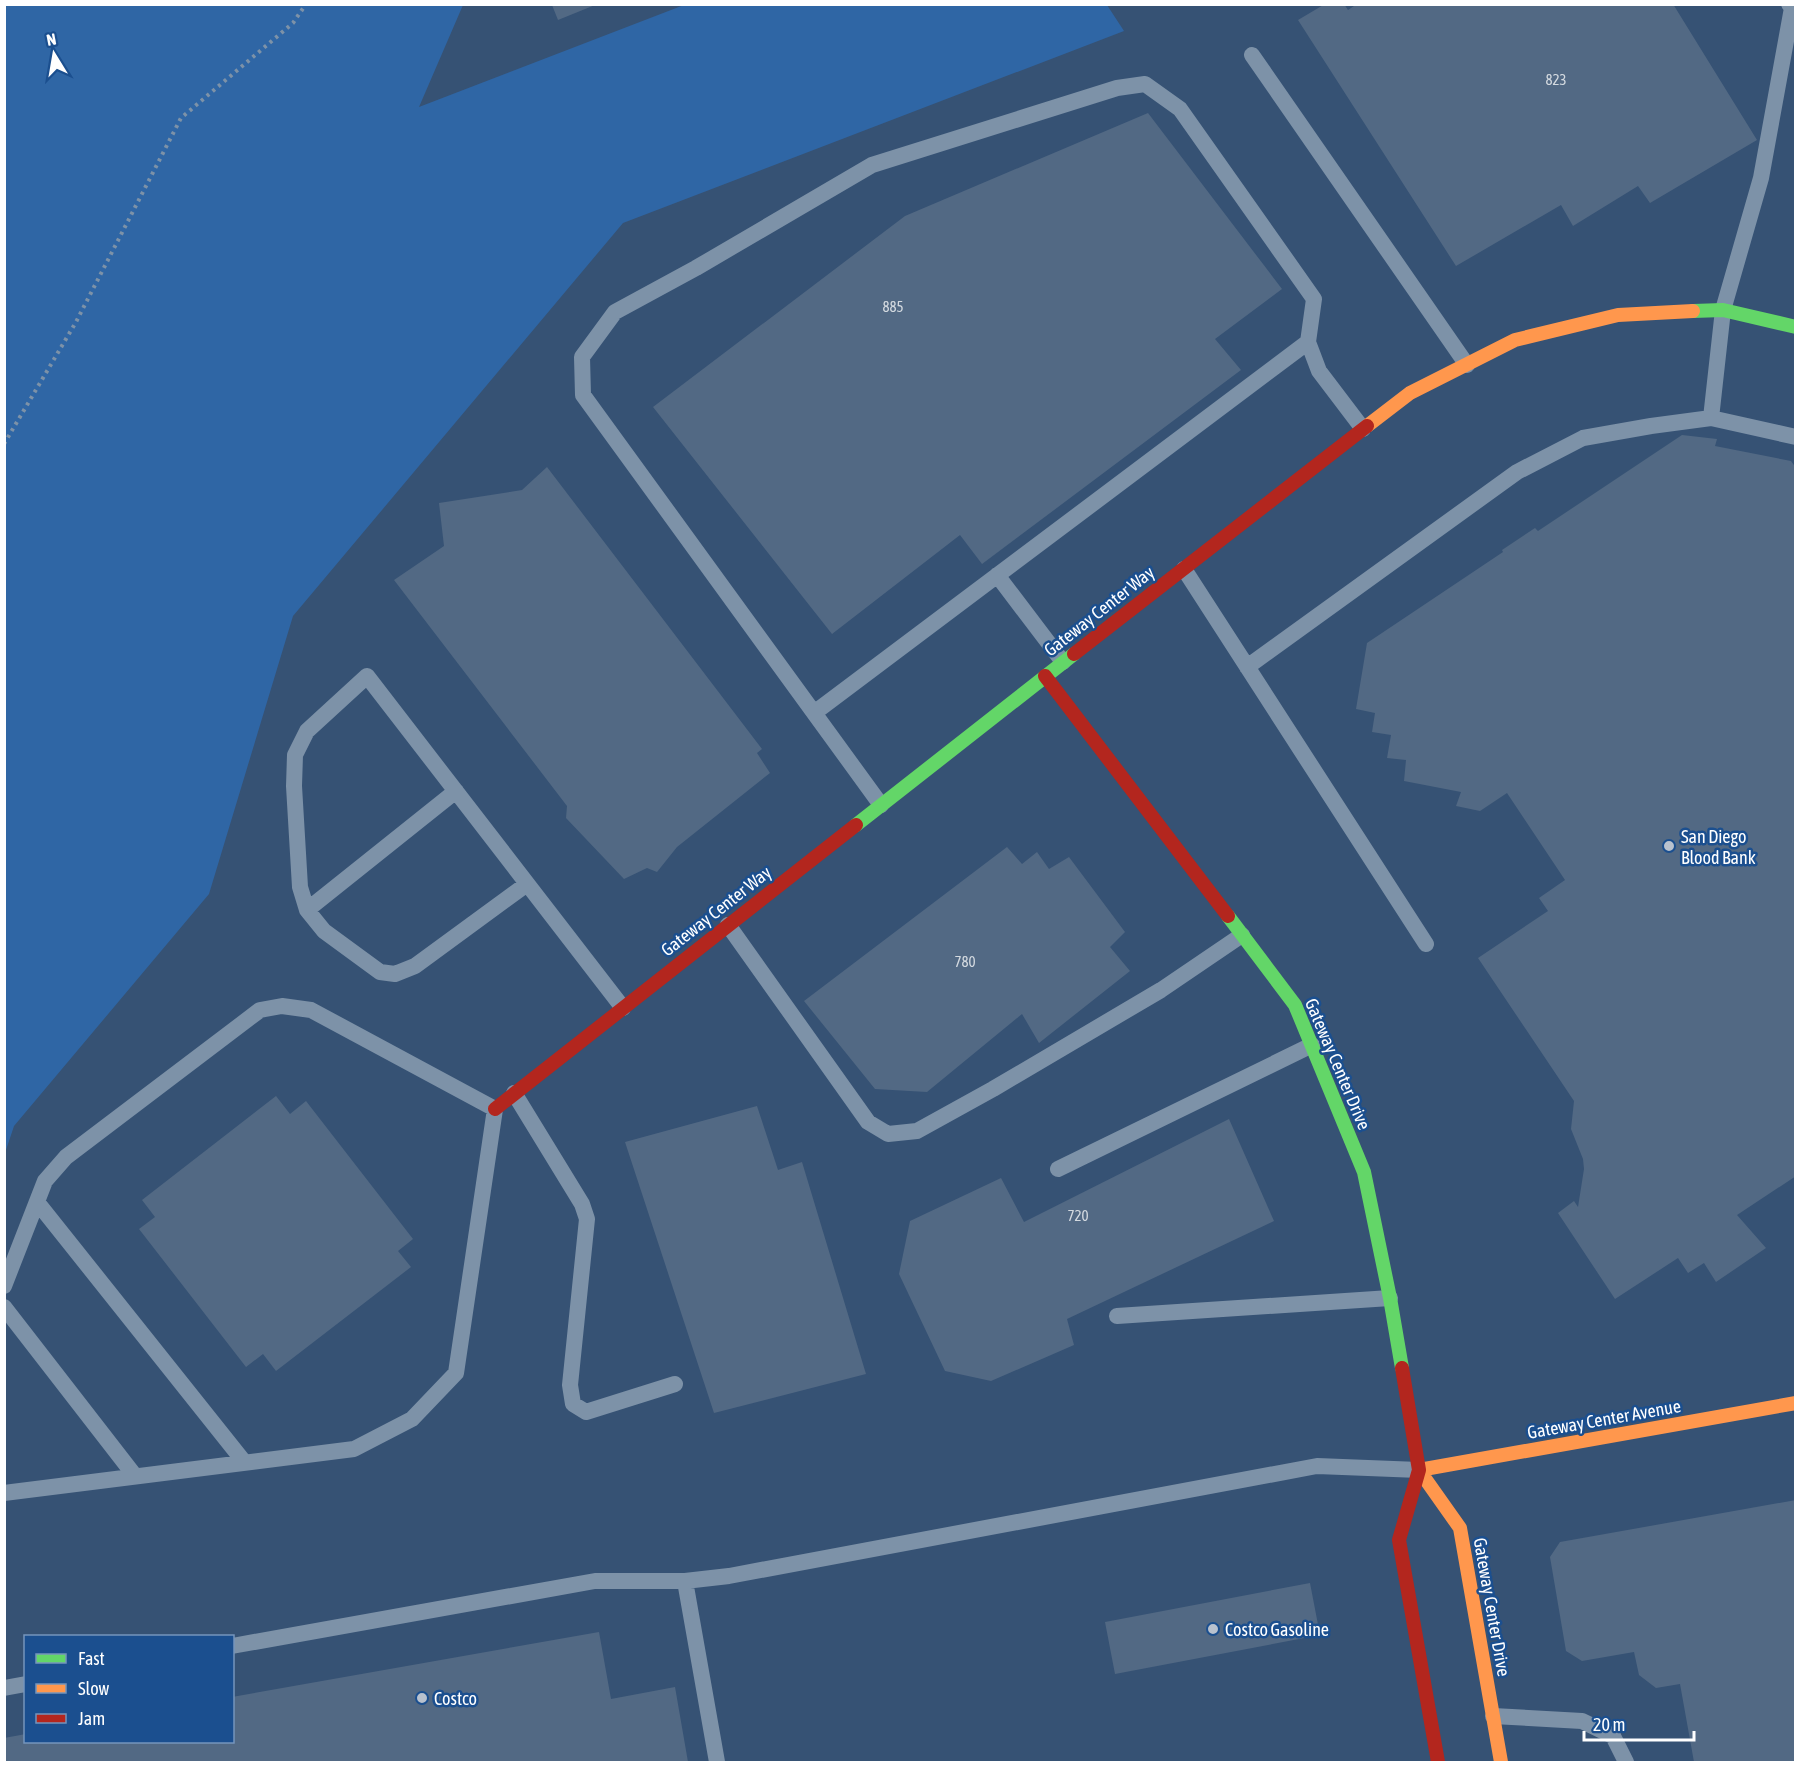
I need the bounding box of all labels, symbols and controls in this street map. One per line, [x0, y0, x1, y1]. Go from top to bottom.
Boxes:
north arrow [24, 24, 84, 84]
text: N [45, 30, 57, 49]
house number: 823 [1545, 71, 1567, 88]
house number: 885 [882, 298, 904, 315]
street label: Gateway Center Way [1040, 561, 1158, 661]
place label: San Diego Blood Bank [1681, 826, 1756, 868]
marker: San Diego Blood Bank [1662, 839, 1676, 853]
street label: Gateway Center Way [657, 861, 775, 961]
house number: 780 [954, 953, 976, 970]
street label: Gateway Center Drive [1301, 995, 1375, 1133]
house number: 720 [1067, 1207, 1089, 1224]
street label: Gateway Center Avenue [1526, 1395, 1682, 1443]
street label: Gateway Center Drive [1469, 1536, 1515, 1678]
place label: Costco Gasoline [1225, 1619, 1329, 1640]
marker: Costco Gasoline [1206, 1622, 1220, 1636]
legend [24, 1635, 234, 1743]
text: Fast [78, 1648, 105, 1669]
text: Slow [78, 1678, 109, 1699]
place label: Costco [434, 1688, 477, 1709]
marker: Costco [415, 1691, 429, 1705]
scale bar [1584, 1704, 1694, 1742]
text: Jam [78, 1708, 105, 1729]
text: 20 m [1593, 1714, 1625, 1735]

